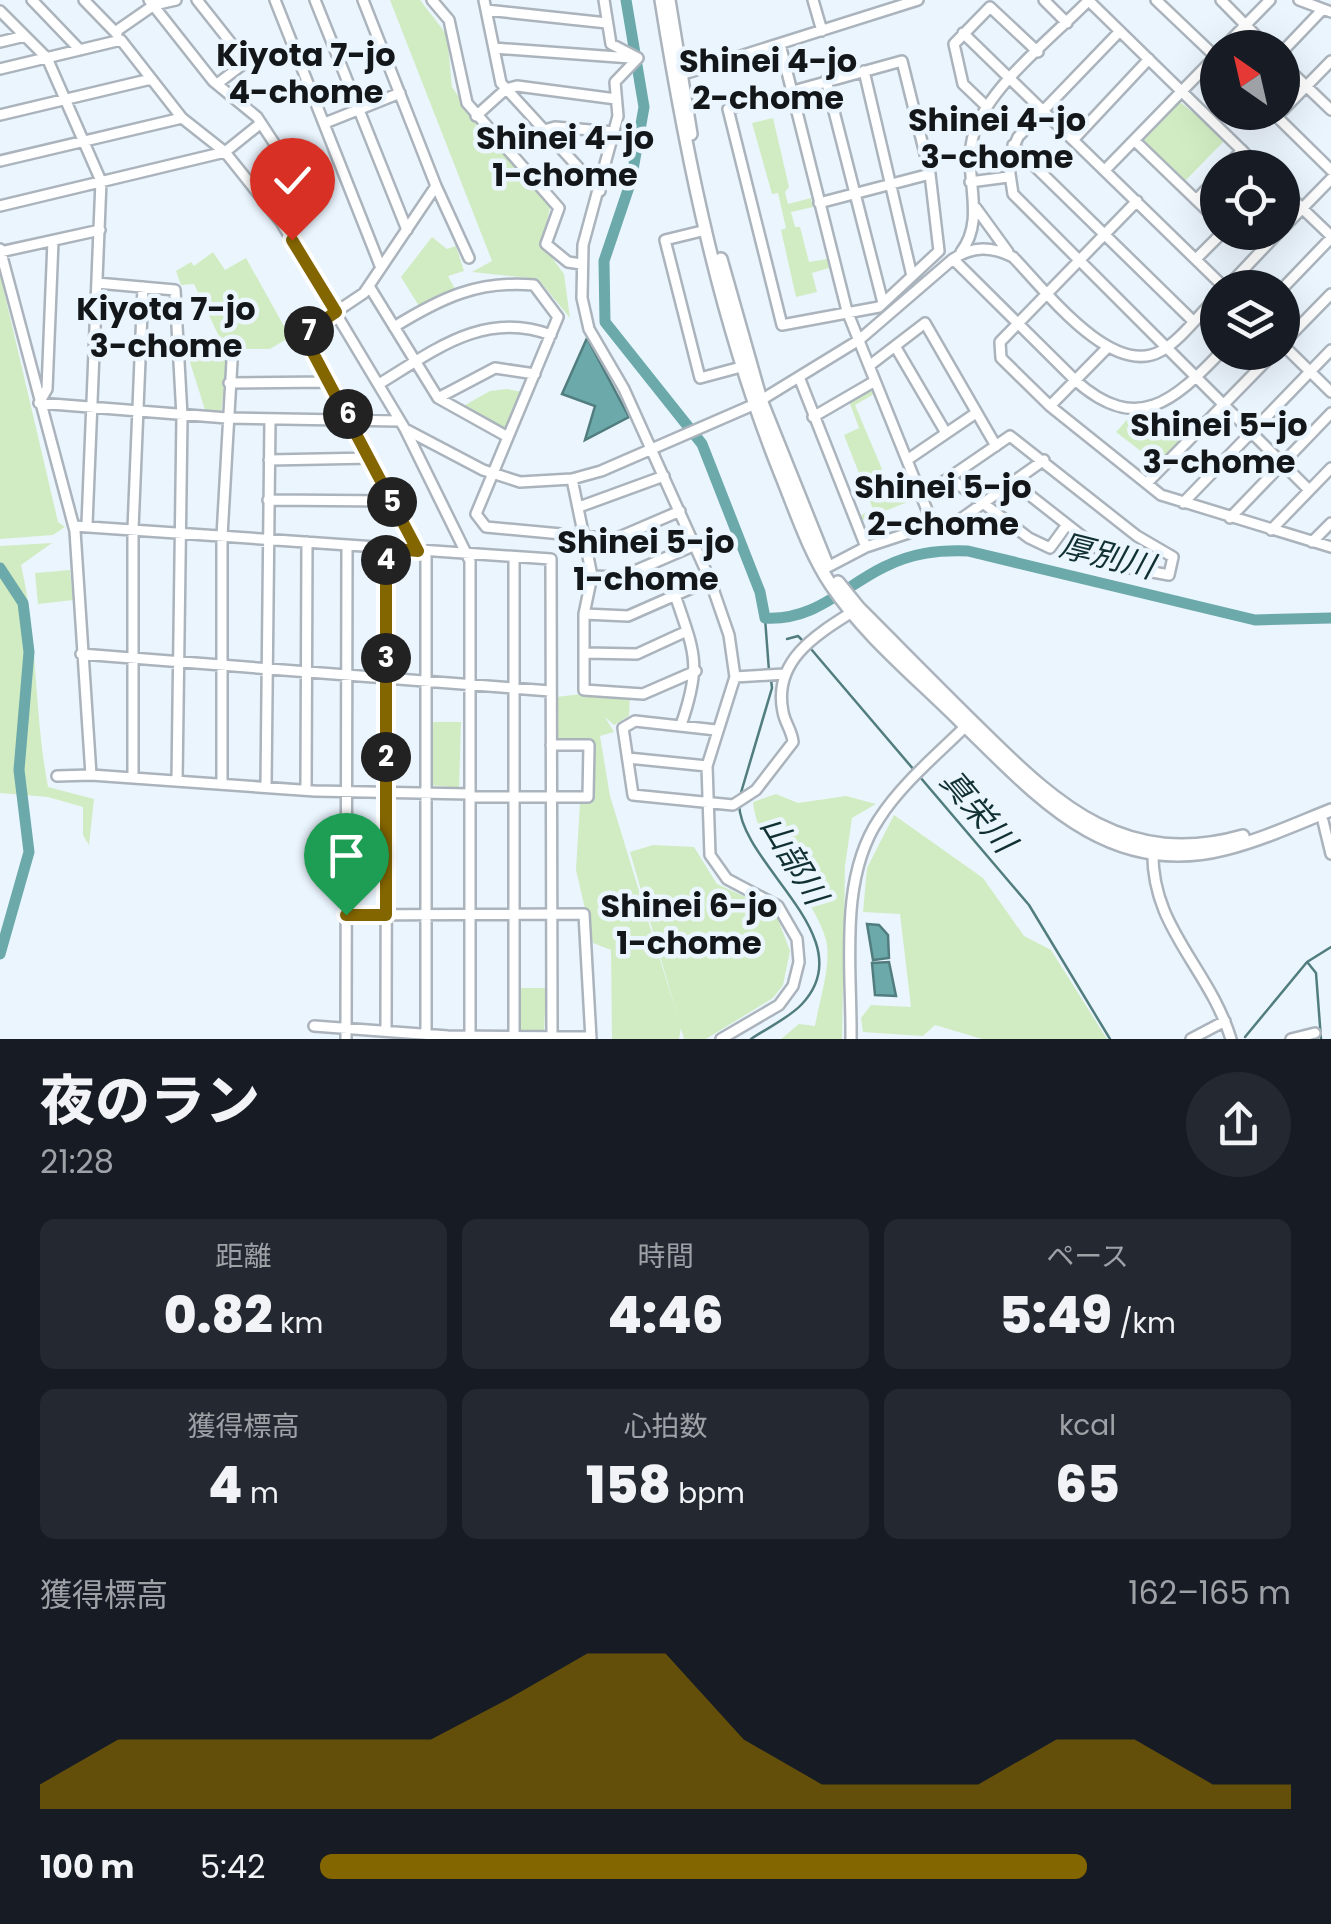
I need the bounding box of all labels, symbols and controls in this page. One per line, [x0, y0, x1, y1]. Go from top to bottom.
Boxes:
north arrow [1200, 30, 1300, 130]
map controls [1200, 30, 1300, 370]
district label: Kiyota 7-jo 4-chome [216, 32, 396, 114]
district label: Shinei 4-jo 2-chome [679, 38, 857, 120]
district label: Shinei 4-jo 3-chome [908, 97, 1086, 179]
district label: Shinei 4-jo 1-chome [476, 115, 654, 197]
pin [250, 138, 335, 241]
button: locate [1200, 150, 1300, 250]
icon: check [265, 153, 320, 208]
button: layers [1200, 270, 1300, 370]
district label: Kiyota 7-jo 3-chome [76, 286, 256, 368]
pin: 7 [284, 306, 334, 356]
text: 7 [302, 311, 316, 350]
pin: 6 [323, 389, 373, 439]
text: 6 [339, 394, 357, 433]
district label: Shinei 5-jo 3-chome [1130, 402, 1308, 484]
district label: Shinei 5-jo 2-chome [854, 464, 1032, 546]
pin: 5 [367, 477, 417, 527]
text: 5 [383, 482, 401, 521]
district label: Shinei 5-jo 1-chome [557, 519, 735, 601]
water label: 厚別川 [1055, 522, 1162, 590]
pin: 4 [361, 535, 411, 585]
text: 4 [377, 540, 395, 579]
pin: 3 [361, 633, 411, 683]
text: 3 [378, 638, 394, 677]
pin: 2 [361, 732, 411, 782]
text: 2 [378, 737, 394, 776]
water label: 真栄川 [930, 759, 1028, 864]
water label: 山部川 [750, 807, 840, 915]
pin [304, 813, 389, 916]
icon: arrive [319, 828, 374, 883]
district label: Shinei 6-jo 1-chome [601, 883, 777, 965]
text: 夜のラン [40, 1062, 260, 1139]
button: share [1186, 1072, 1291, 1177]
text: 21:28 [40, 1139, 114, 1184]
text: 距離 [215, 1237, 272, 1276]
text: 時間 [637, 1237, 694, 1276]
text: ペース [1046, 1237, 1129, 1276]
text: 0.82 [164, 1280, 273, 1351]
text: 4:46 [608, 1280, 723, 1351]
text: 5:49 [999, 1280, 1112, 1351]
text: km [273, 1304, 323, 1343]
text: /km [1112, 1304, 1176, 1343]
text: kcal [1059, 1406, 1116, 1445]
text: 獲得標高 [187, 1407, 300, 1446]
text: 心拍数 [623, 1407, 708, 1446]
text: 65 [1055, 1449, 1120, 1520]
text: 4 [208, 1450, 243, 1521]
text: 158 [586, 1450, 671, 1521]
text: m [243, 1474, 279, 1513]
text: bpm [671, 1474, 745, 1513]
text: 162–165 m [1128, 1570, 1291, 1615]
text: 獲得標高 [40, 1572, 168, 1617]
text: 100 m [40, 1844, 134, 1889]
text: 5:42 [200, 1844, 265, 1889]

